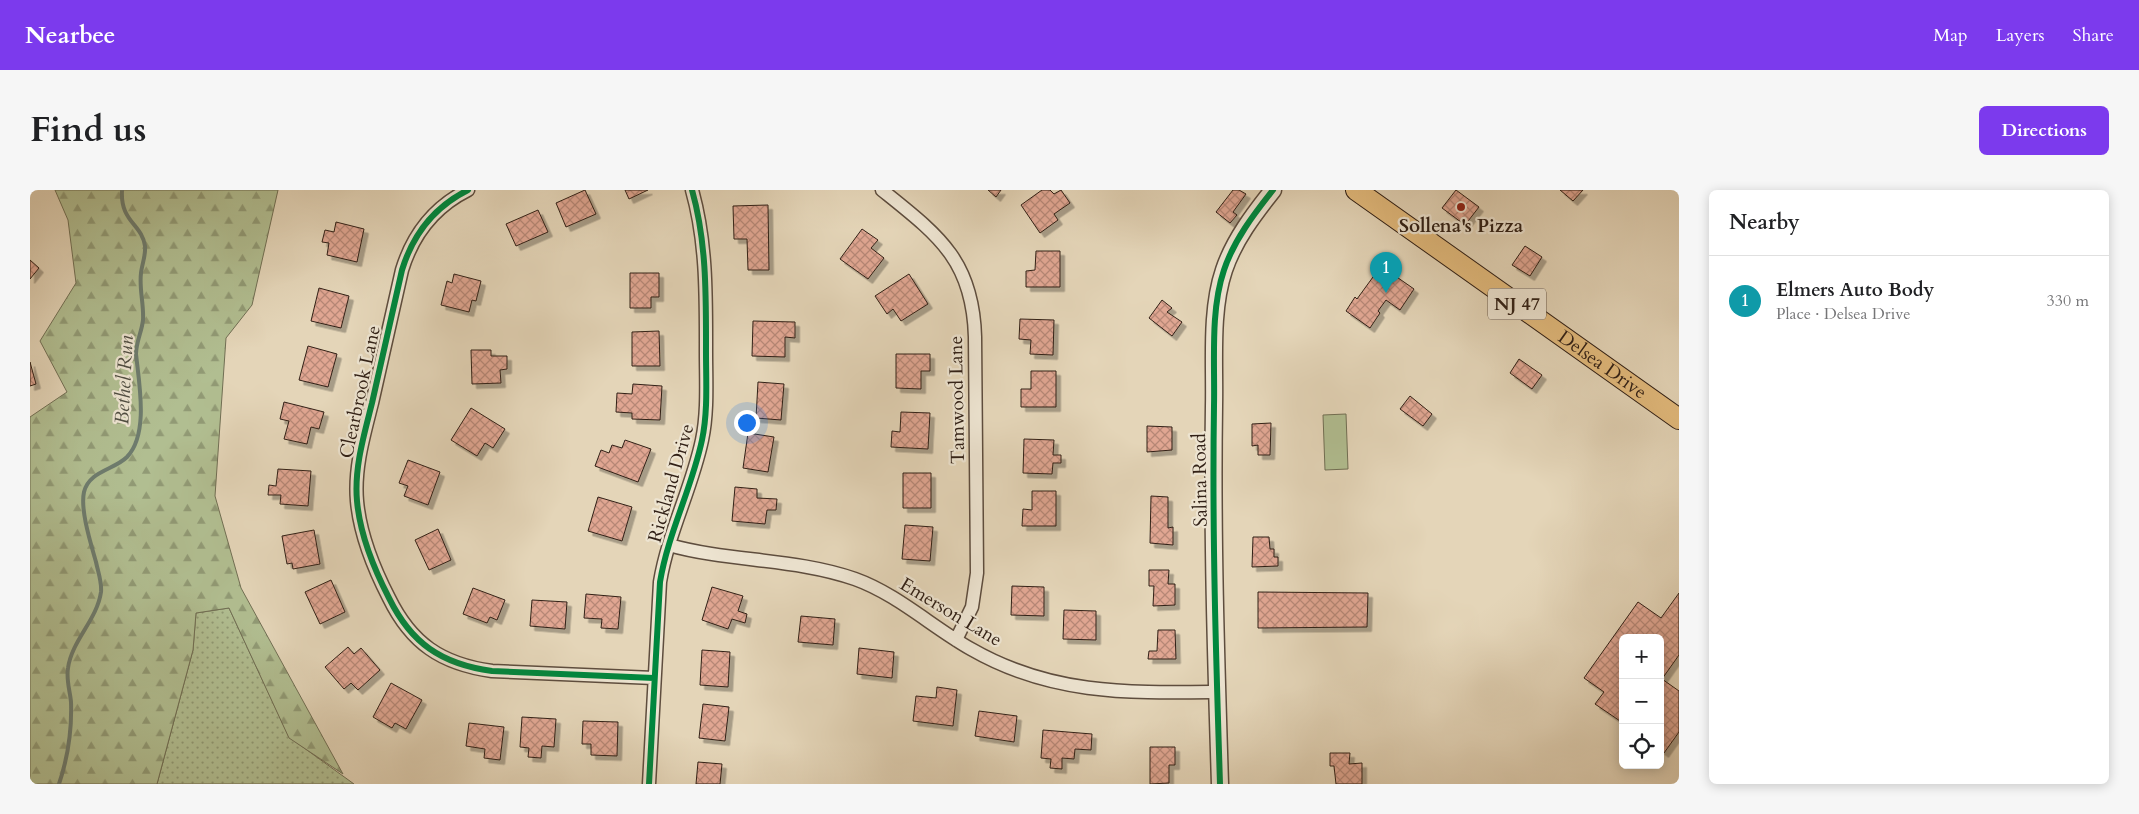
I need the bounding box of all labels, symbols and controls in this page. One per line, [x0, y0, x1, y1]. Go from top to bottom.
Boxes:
text: Nearbee [25, 19, 115, 52]
text: Map [1933, 23, 1968, 48]
text: Layers [1996, 23, 2045, 48]
text: Share [2073, 23, 2114, 48]
text: Find us [30, 106, 146, 154]
button: Directions [1979, 106, 2109, 155]
marker: Sollena's Pizza [1455, 201, 1467, 213]
text: Nearby [1729, 208, 1800, 237]
place label: Sollena's Pizza [1399, 213, 1524, 239]
pin: 1 [1370, 252, 1402, 293]
text: Elmers Auto Body [1776, 277, 1934, 303]
road number: NJ 47 [1488, 288, 1546, 320]
text: 1 [1741, 290, 1749, 312]
text: 330 m [2047, 290, 2089, 312]
text: Place · Delsea Drive [1776, 303, 1911, 325]
street label: Clearbrook Lane [333, 323, 387, 461]
street label: Delsea Drive [1553, 324, 1652, 405]
water label: Bethel Run [108, 334, 140, 425]
street label: Tamwood Lane [943, 336, 971, 464]
your location [734, 410, 760, 436]
street label: Rickland Drive [642, 421, 700, 545]
street label: Salina Road [1186, 433, 1214, 527]
street label: Emerson Lane [895, 571, 1007, 653]
map controls [1619, 634, 1664, 769]
button: + [1619, 634, 1664, 679]
button: − [1619, 679, 1664, 724]
button: locate [1619, 724, 1664, 769]

